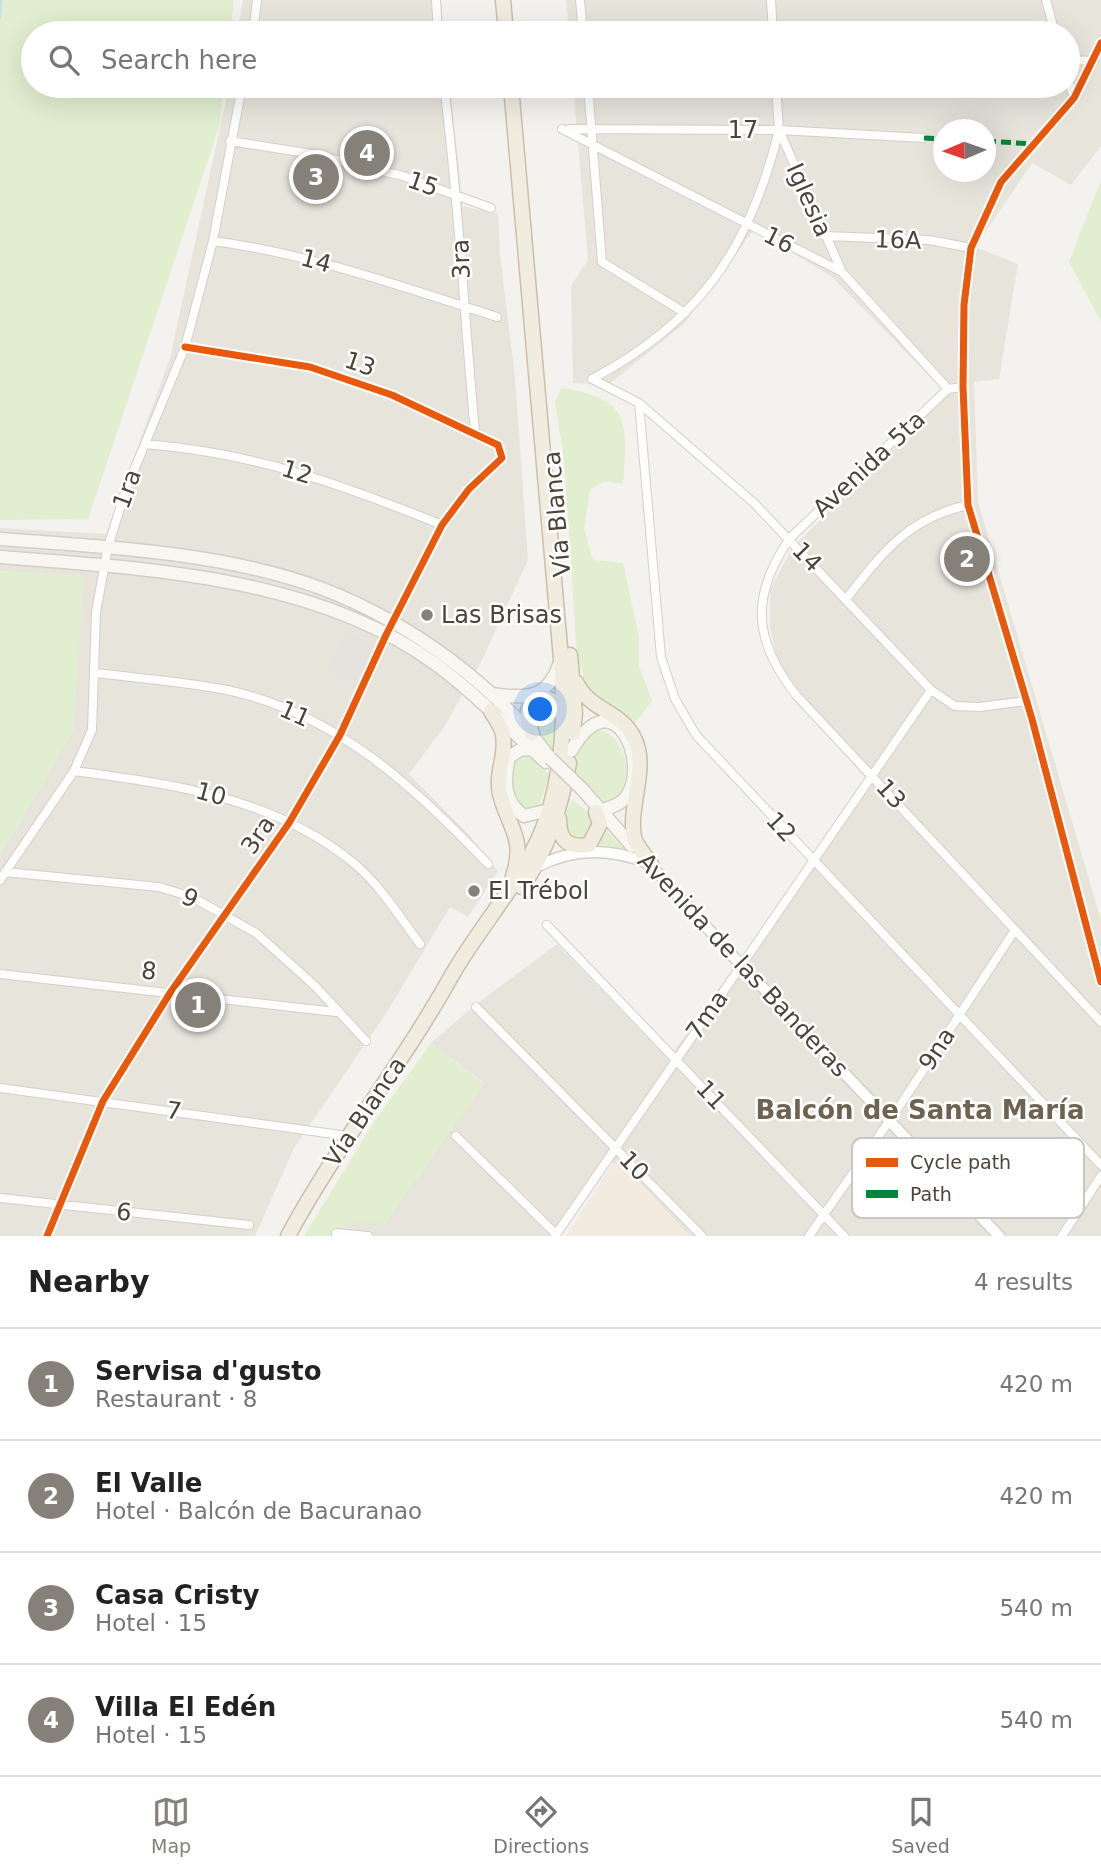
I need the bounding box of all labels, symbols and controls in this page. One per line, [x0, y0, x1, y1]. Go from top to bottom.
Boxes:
search box [21, 21, 1080, 98]
icon: search [45, 41, 83, 79]
text: Search here [101, 45, 257, 75]
street label: 17 [728, 116, 758, 144]
north arrow [933, 119, 996, 182]
pin: 4 [344, 127, 390, 179]
pin: 3 [293, 151, 339, 203]
street label: Iglesia [780, 159, 838, 241]
street label: 15 [404, 166, 442, 202]
street label: 16 [759, 221, 799, 259]
street label: 16A [874, 225, 923, 255]
street label: 3ra [446, 239, 476, 279]
street label: 14 [298, 244, 334, 278]
street label: 13 [341, 346, 379, 382]
street label: Avenida 5ta [807, 405, 931, 523]
street label: Vía Blanca [538, 450, 576, 578]
street label: 12 [278, 454, 316, 490]
street label: 1ra [107, 465, 147, 513]
pin: 2 [944, 533, 990, 585]
street label: 14 [786, 536, 828, 578]
place label: Las Brisas [441, 601, 562, 629]
marker: Las Brisas [419, 607, 435, 623]
your location [523, 692, 557, 726]
street label: 11 [275, 695, 315, 733]
street label: 13 [870, 773, 912, 815]
street label: 10 [193, 777, 229, 811]
street label: 12 [760, 806, 802, 848]
street label: 3ra [235, 811, 281, 859]
street label: Avenida de las Banderas [632, 847, 854, 1083]
place label: El Trébol [488, 877, 589, 905]
street label: 9 [177, 882, 203, 914]
marker: El Trébol [466, 883, 482, 899]
street label: 8 [140, 956, 158, 986]
pin: 1 [175, 979, 221, 1031]
street label: 7ma [680, 985, 734, 1045]
street label: 9na [913, 1022, 961, 1076]
street label: Vía Blanca [318, 1052, 412, 1172]
street label: 11 [690, 1074, 732, 1116]
district label: Balcón de Santa María [756, 1095, 1084, 1125]
street label: 7 [164, 1096, 184, 1126]
legend [852, 1138, 1084, 1218]
street label: 10 [613, 1145, 655, 1187]
text: Cycle path [910, 1151, 1011, 1173]
text: Path [910, 1183, 952, 1205]
street label: 6 [115, 1197, 133, 1227]
text: Nearby [28, 1264, 150, 1299]
text: 4 results [974, 1269, 1073, 1295]
text: Servisa d'gusto [95, 1356, 322, 1386]
text: 1 [43, 1371, 59, 1397]
text: 420 m [999, 1371, 1073, 1397]
text: Restaurant · 8 [95, 1386, 257, 1412]
text: El Valle [95, 1468, 202, 1498]
text: 2 [43, 1483, 59, 1509]
text: 420 m [999, 1483, 1073, 1509]
text: Hotel · Balcón de Bacuranao [95, 1498, 422, 1524]
text: Casa Cristy [95, 1580, 259, 1610]
text: 3 [43, 1595, 59, 1621]
text: 540 m [999, 1595, 1073, 1621]
text: Hotel · 15 [95, 1610, 207, 1636]
text: Villa El Edén [95, 1692, 276, 1722]
text: 4 [43, 1707, 59, 1733]
text: 540 m [999, 1707, 1073, 1733]
text: Hotel · 15 [95, 1722, 207, 1748]
tab: Map [151, 1793, 191, 1857]
tab: Directions [493, 1793, 589, 1857]
tab: Saved [891, 1793, 950, 1857]

